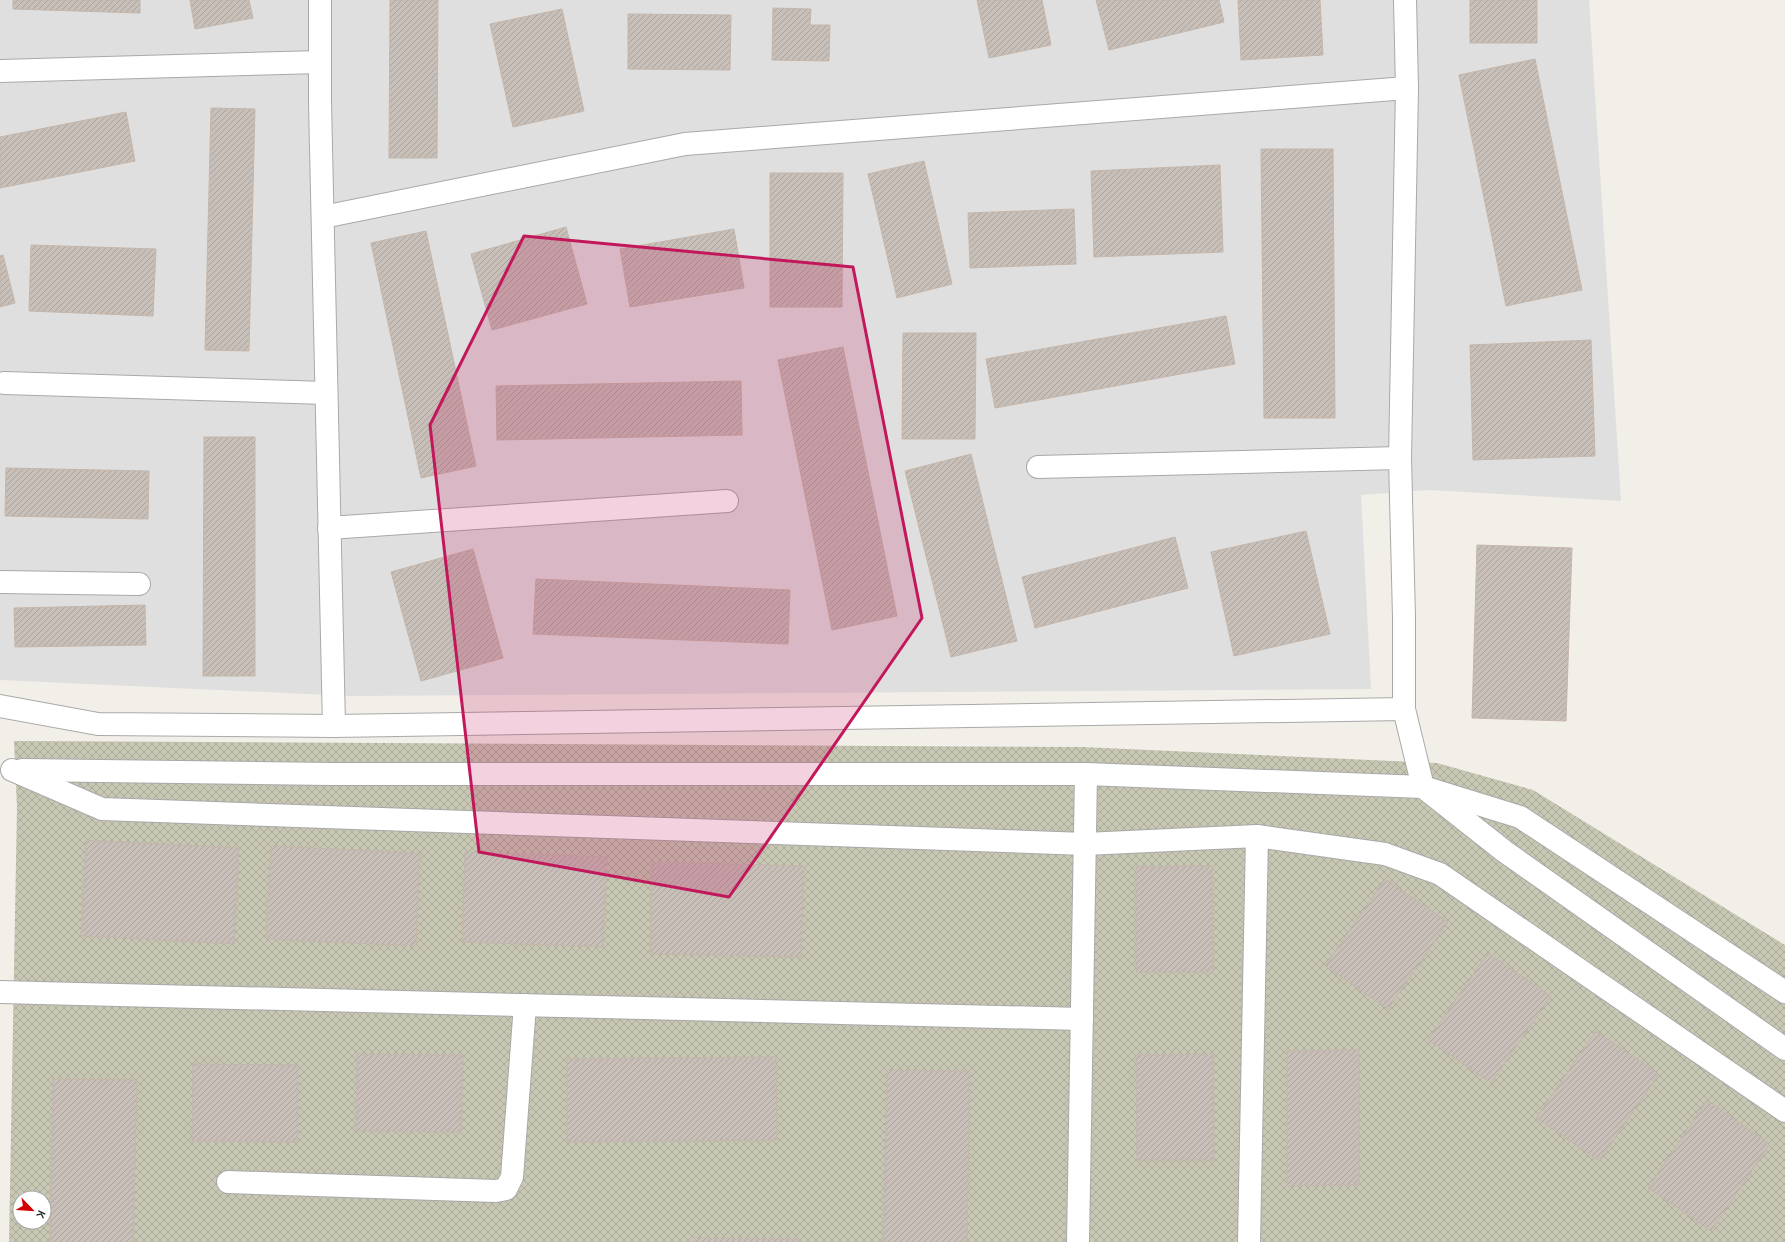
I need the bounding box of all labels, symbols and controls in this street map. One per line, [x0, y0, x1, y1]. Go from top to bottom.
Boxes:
north arrow [12, 1190, 52, 1230]
text: K [33, 1208, 49, 1220]

